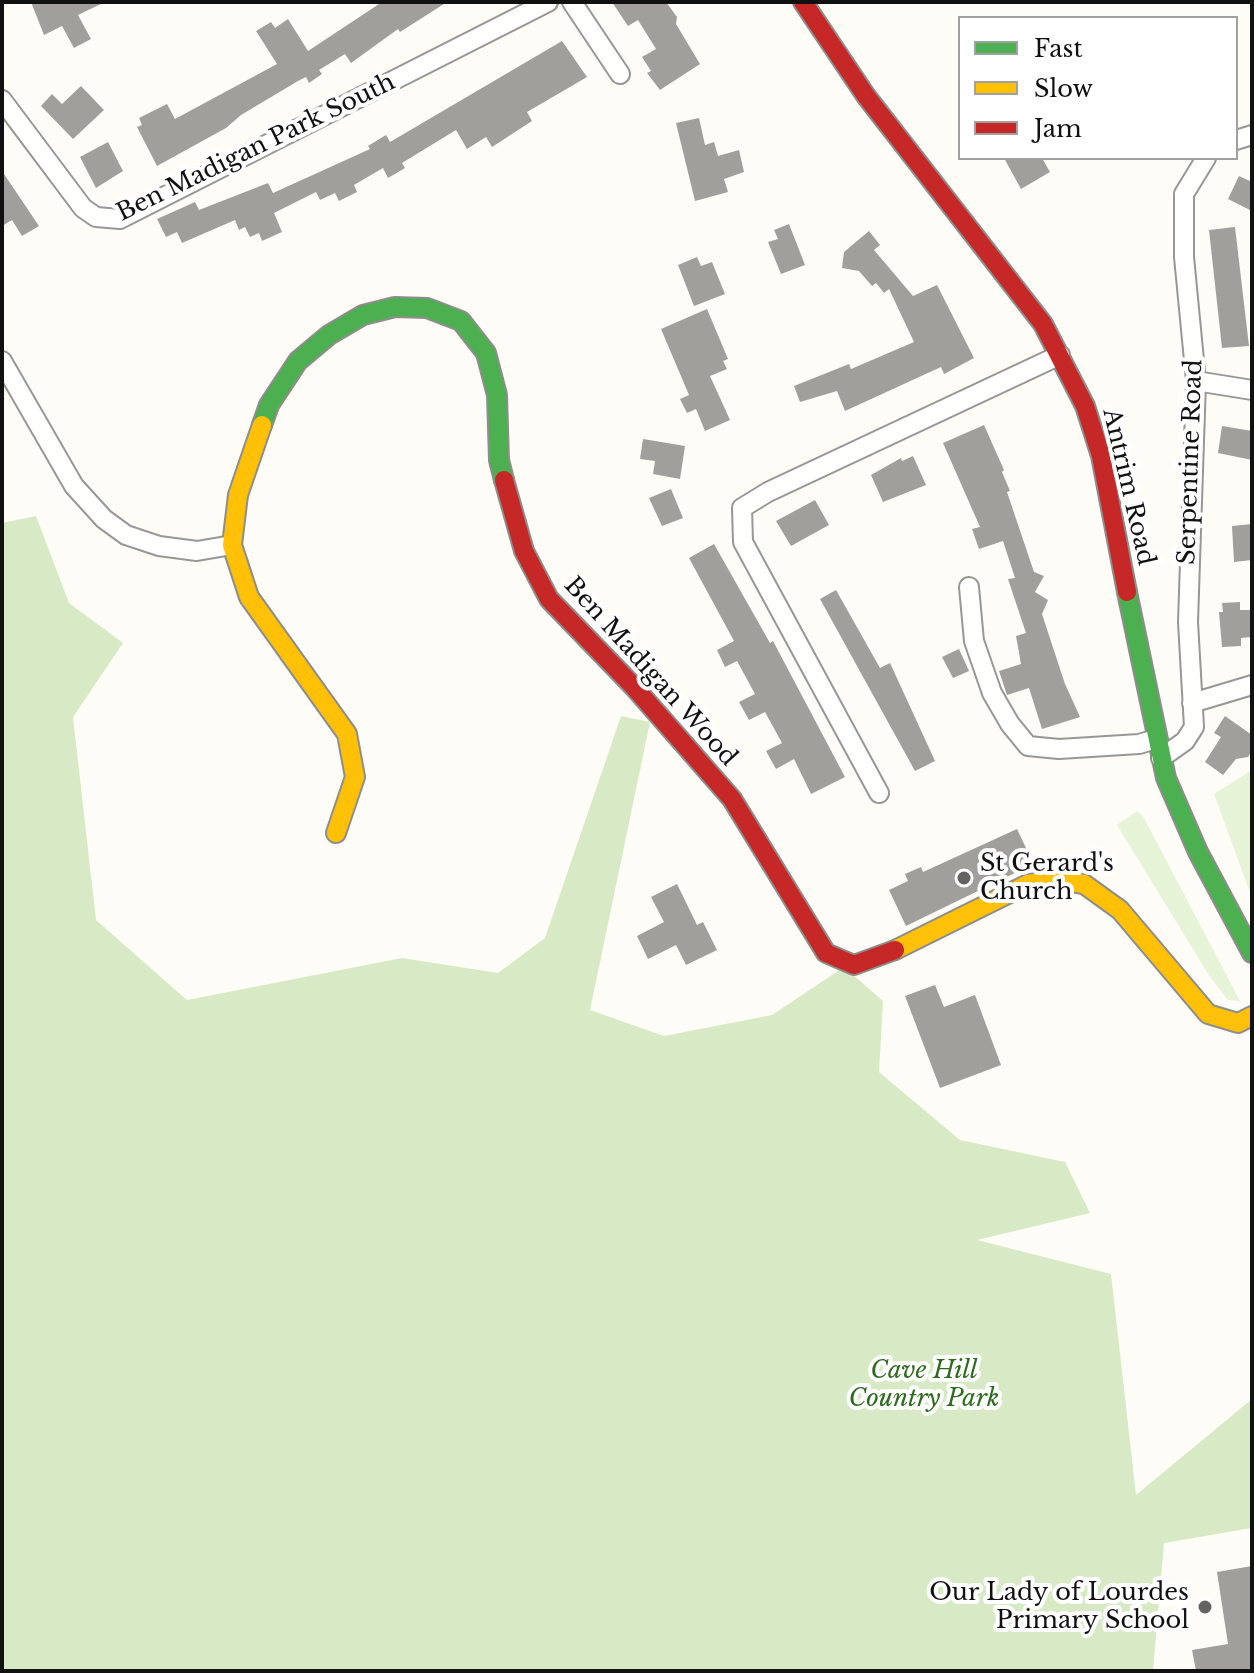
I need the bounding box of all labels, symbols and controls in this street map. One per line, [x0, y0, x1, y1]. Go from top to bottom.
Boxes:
legend [958, 16, 1238, 160]
text: Fast [1034, 34, 1082, 63]
street label: Ben Madigan Park South [112, 68, 400, 228]
text: Slow [1034, 74, 1093, 103]
text: Jam [1034, 114, 1082, 143]
street label: Serpentine Road [1173, 359, 1209, 565]
street label: Antrim Road [1096, 406, 1160, 568]
street label: Ben Madigan Wood [558, 572, 742, 772]
place label: St Gerard's Church [980, 850, 1114, 906]
marker: St Gerard's Church [955, 869, 973, 887]
park label: Cave Hill Country Park [849, 1357, 999, 1413]
place label: Our Lady of Lourdes Primary School [929, 1579, 1189, 1635]
marker: Our Lady of Lourdes Primary School [1196, 1598, 1214, 1616]

